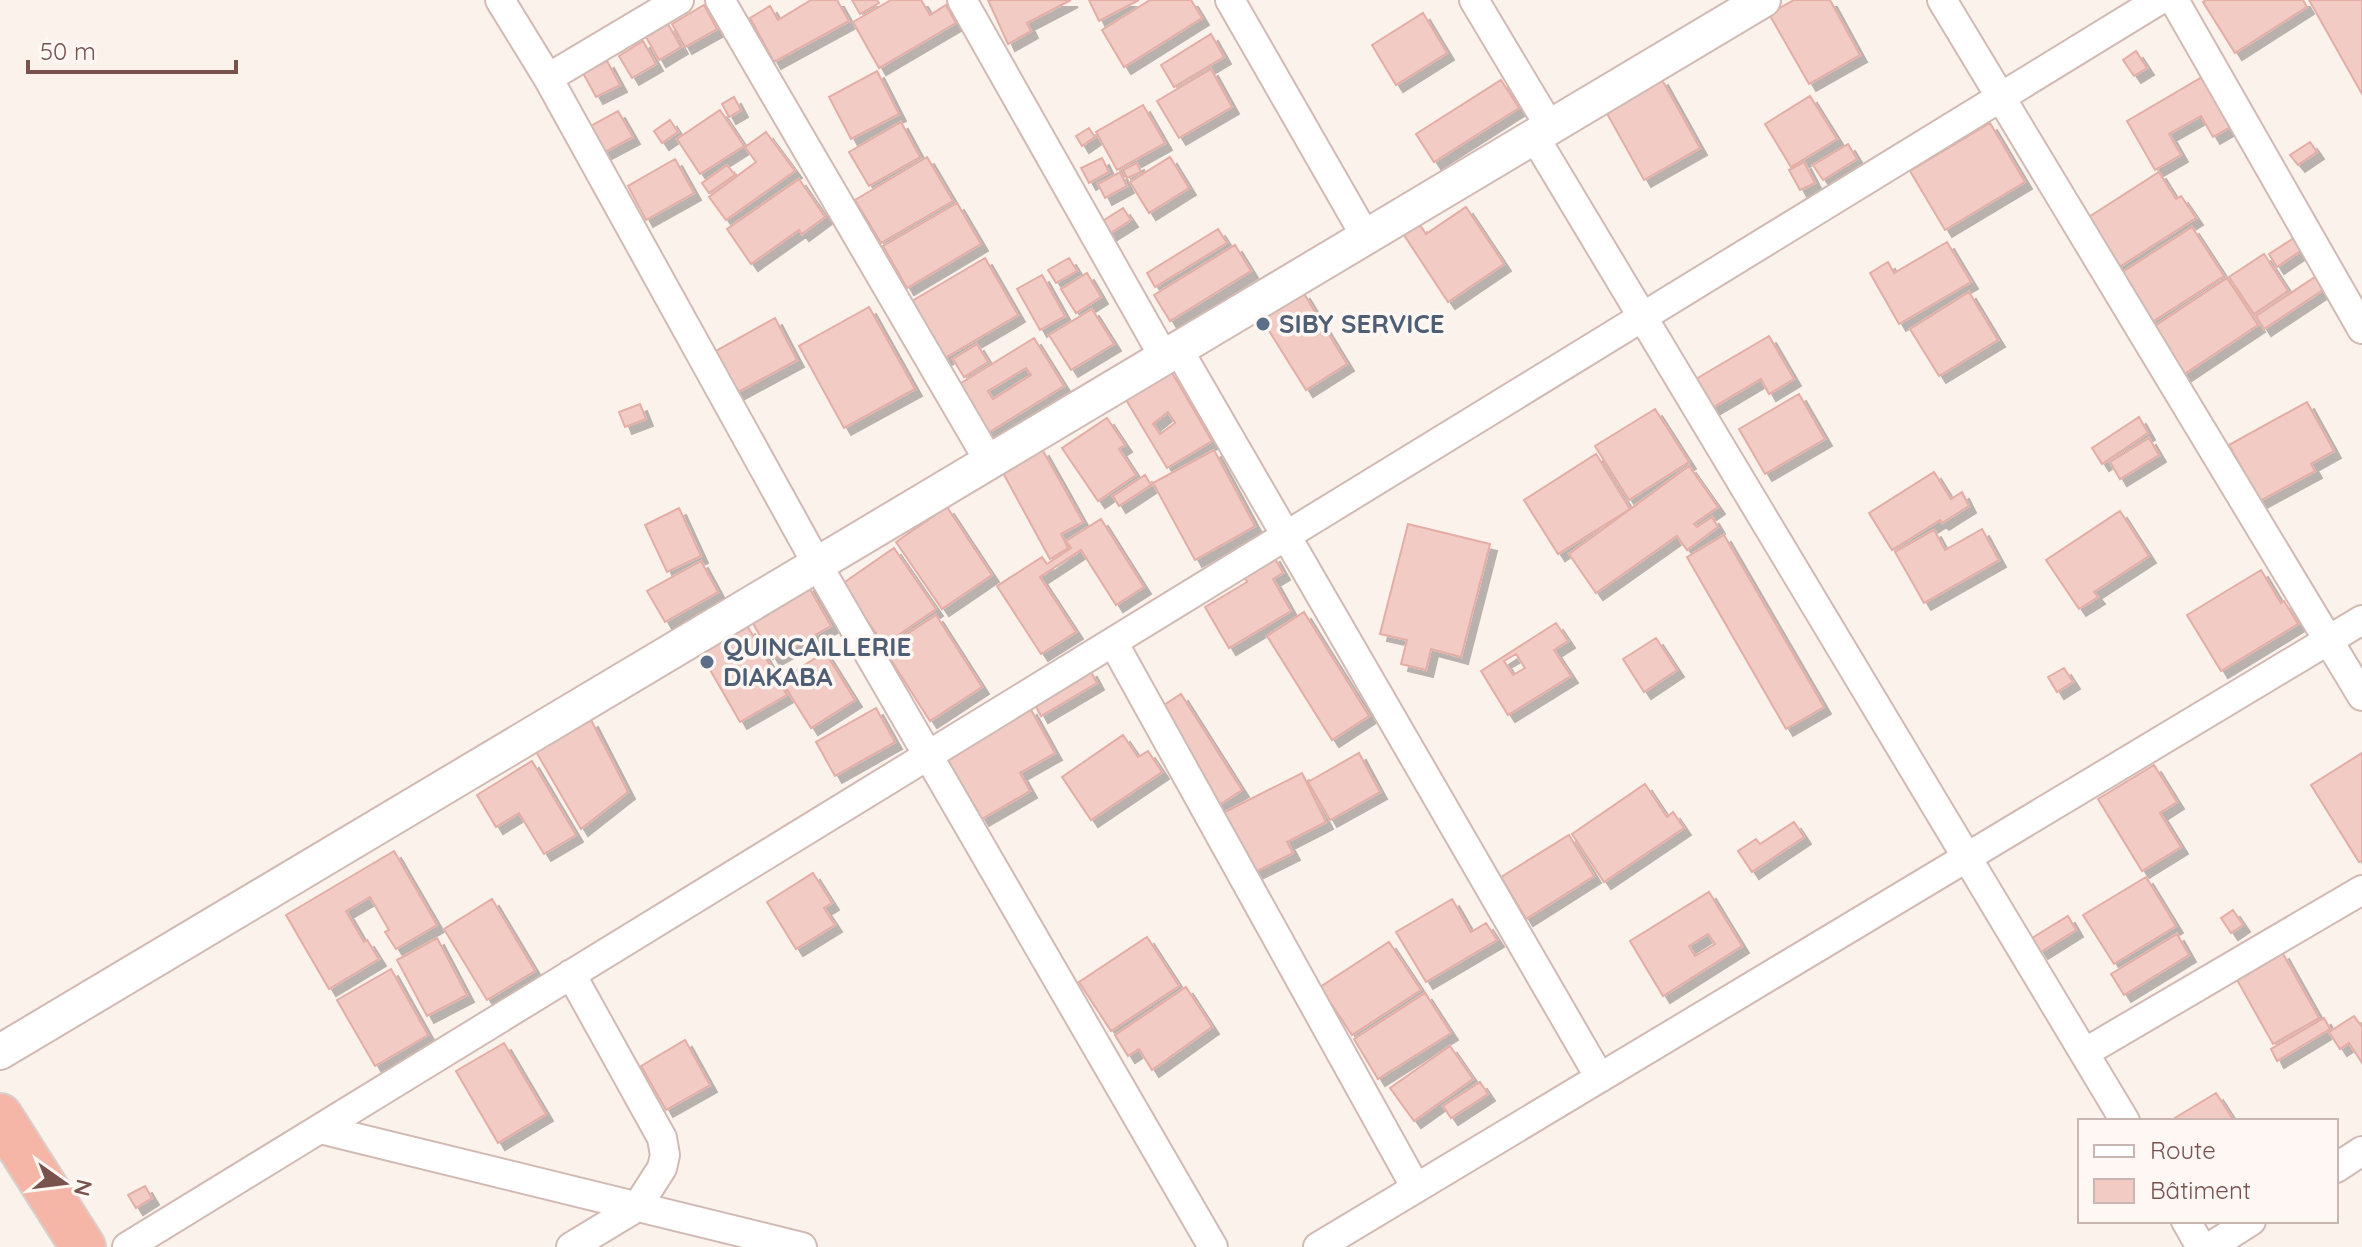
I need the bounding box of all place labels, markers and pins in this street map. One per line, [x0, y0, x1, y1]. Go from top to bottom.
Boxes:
place label: SIBY SERVICE [1279, 307, 1445, 340]
marker: SIBY SERVICE [1254, 315, 1272, 333]
place label: QUINCAILLERIE DIAKABA [723, 630, 911, 693]
marker: QUINCAILLERIE DIAKABA [698, 653, 716, 671]

